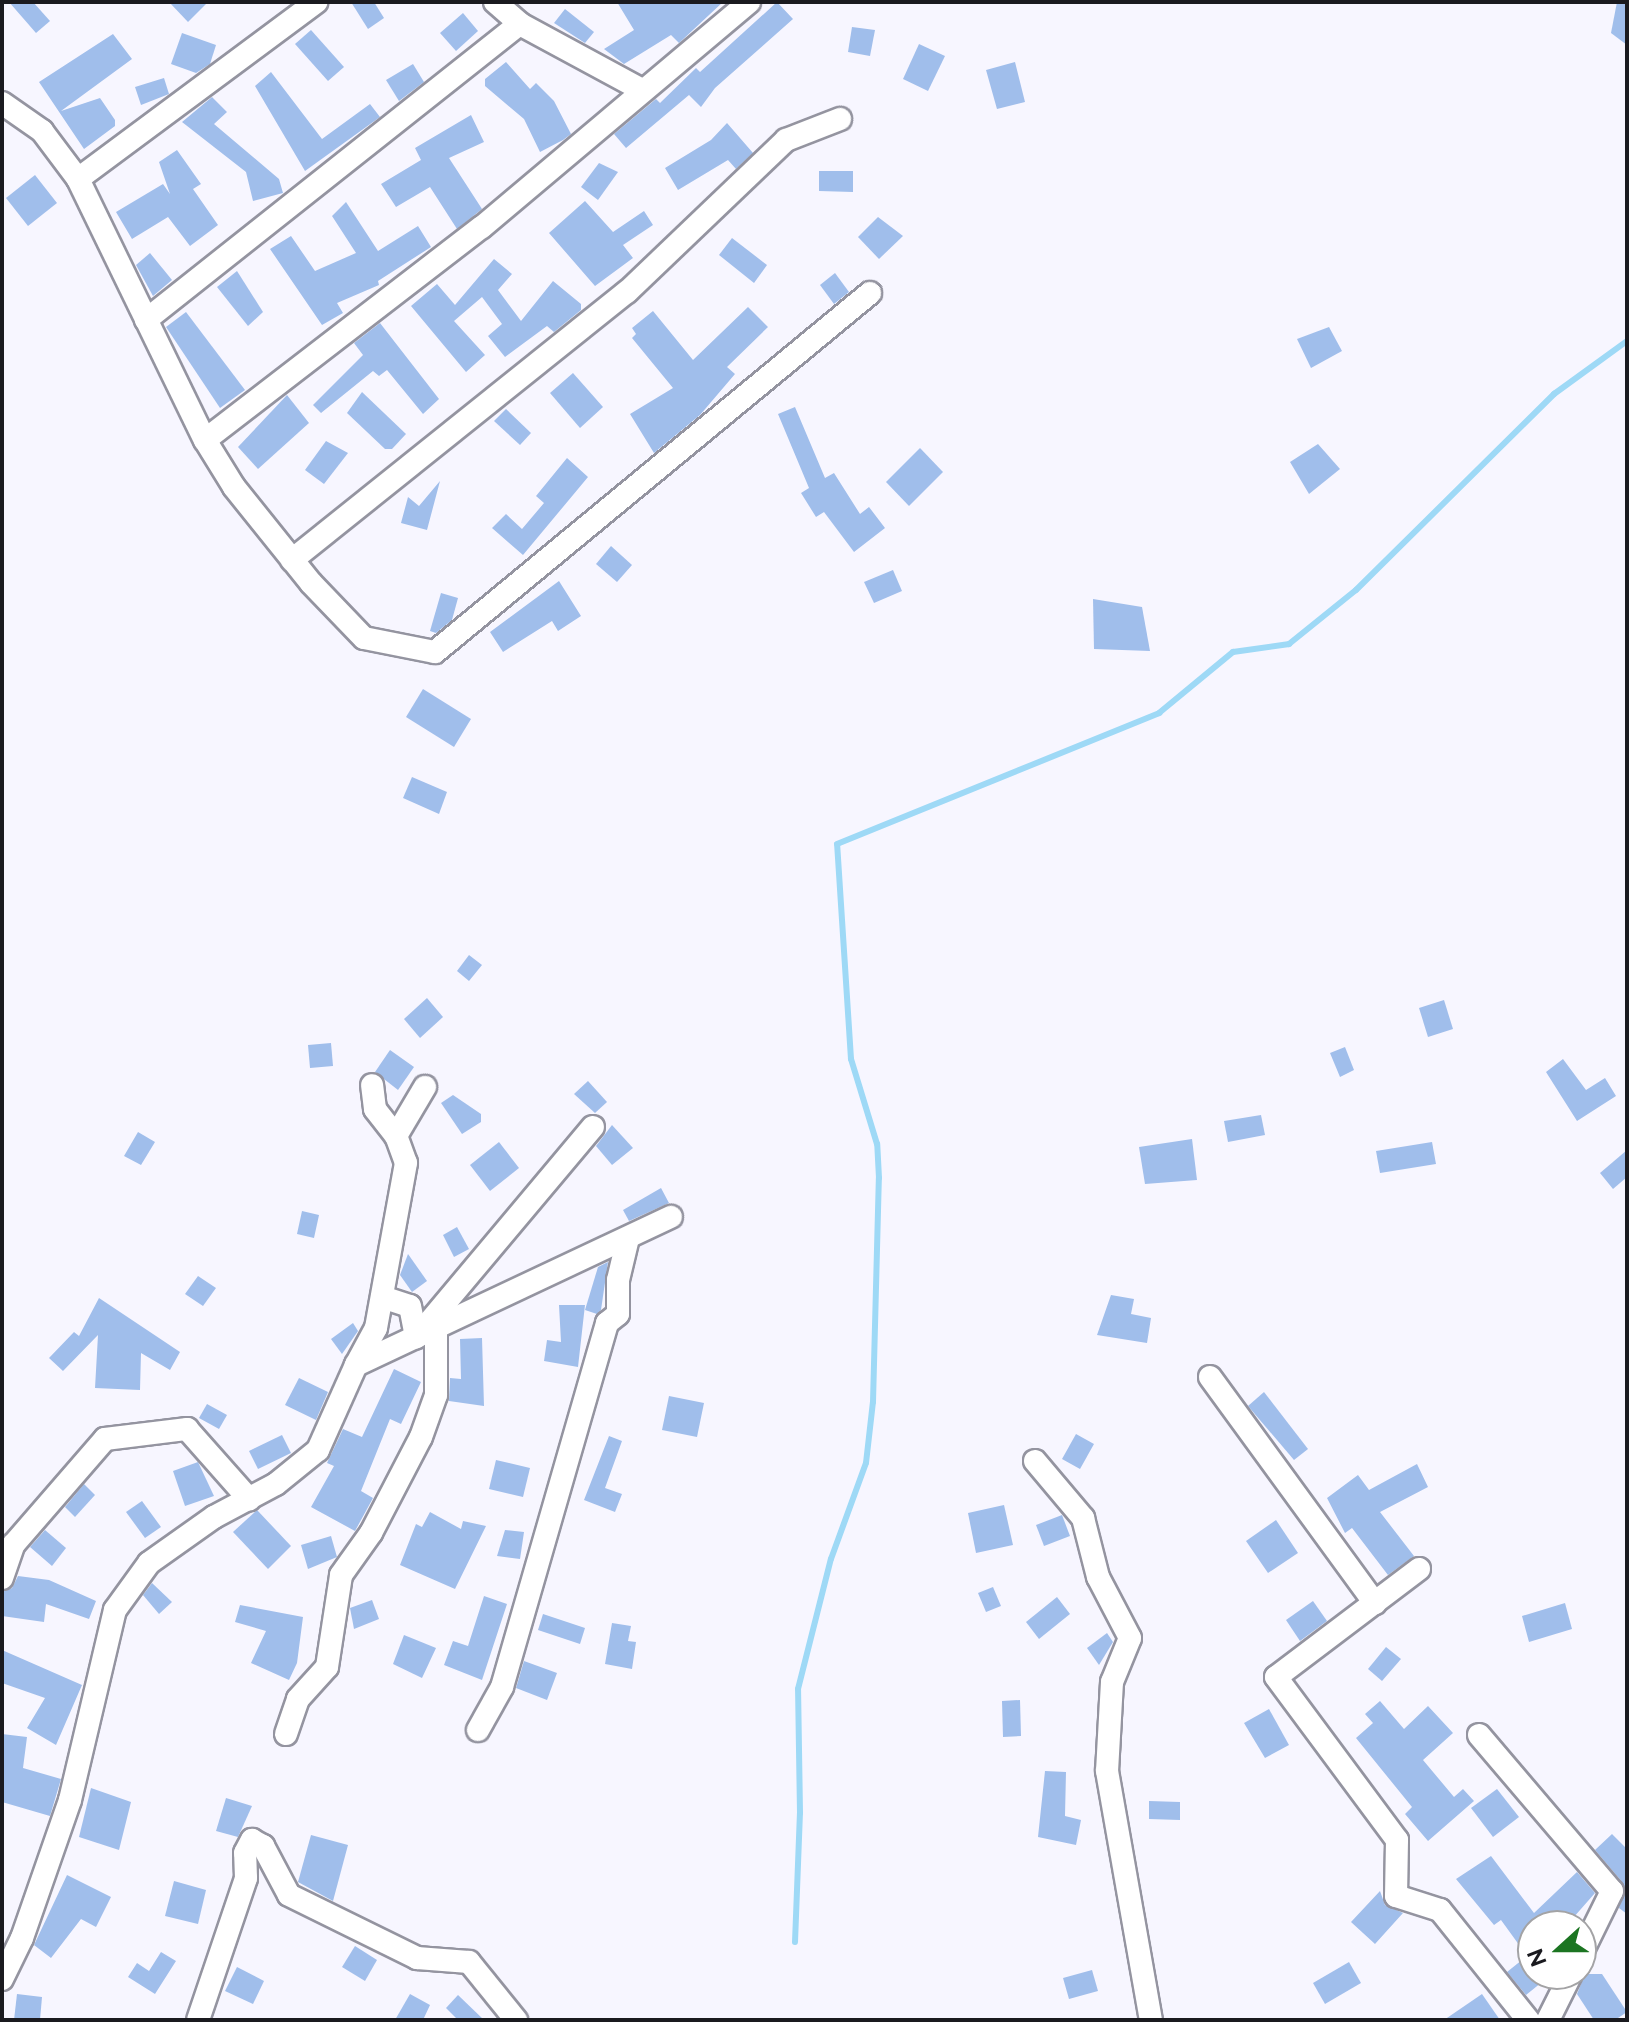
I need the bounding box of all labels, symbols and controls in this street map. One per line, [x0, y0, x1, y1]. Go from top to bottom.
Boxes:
north arrow [1517, 1910, 1597, 1990]
text: N [1521, 1945, 1552, 1970]

